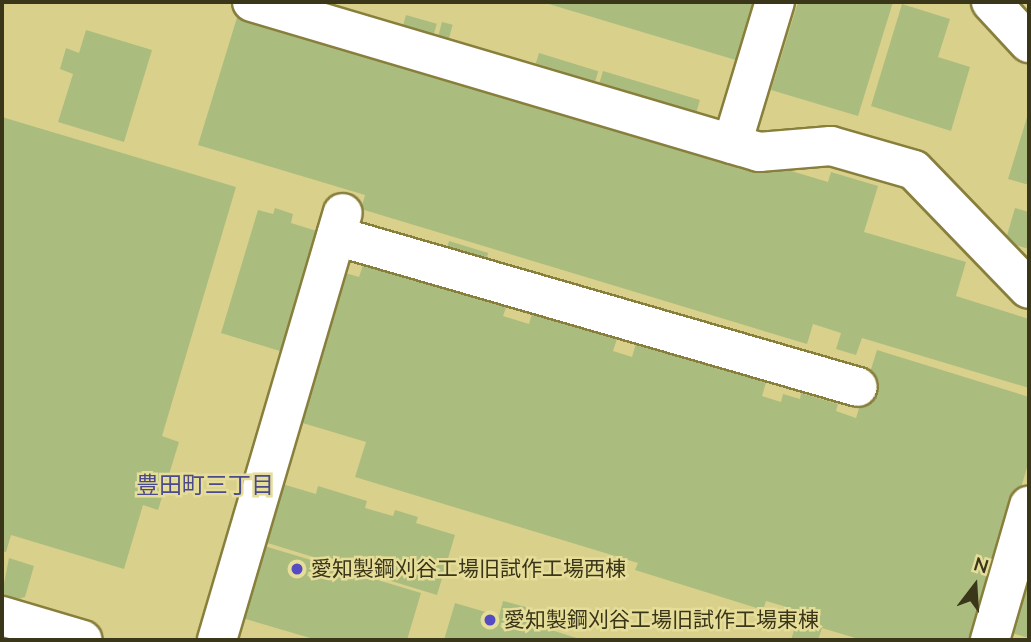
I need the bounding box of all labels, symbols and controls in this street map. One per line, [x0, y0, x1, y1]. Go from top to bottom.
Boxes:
district label: 豊田町三丁目 [136, 472, 274, 500]
north arrow [940, 551, 1010, 621]
text: N [971, 551, 992, 580]
place label: 愛知製鋼刈谷工場旧試作工場西棟 [311, 556, 626, 582]
marker: 愛知製鋼刈谷工場旧試作工場西棟 [289, 561, 305, 577]
place label: 愛知製鋼刈谷工場旧試作工場東棟 [504, 607, 819, 633]
marker: 愛知製鋼刈谷工場旧試作工場東棟 [482, 612, 498, 628]

